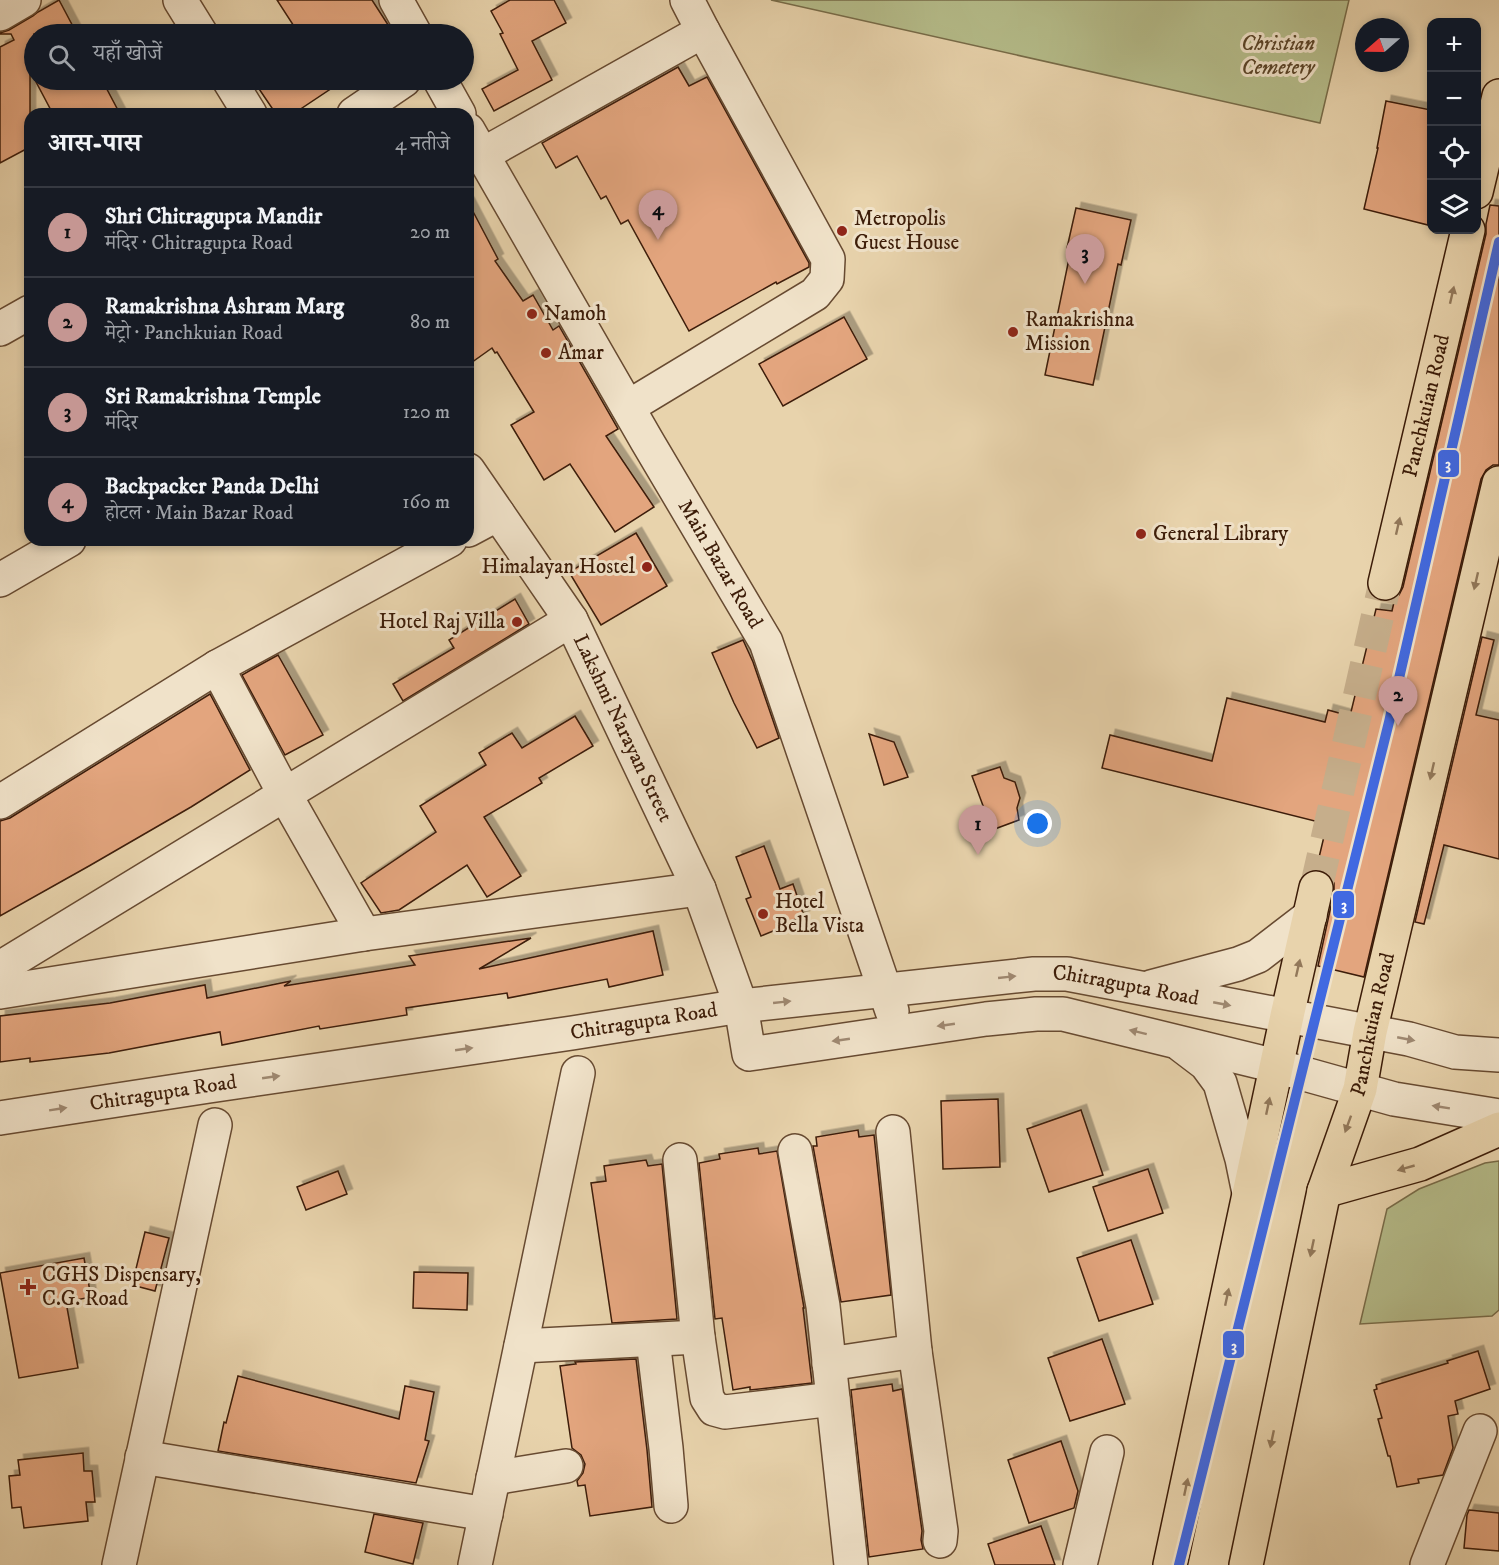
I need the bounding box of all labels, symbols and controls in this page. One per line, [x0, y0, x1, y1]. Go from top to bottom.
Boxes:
north arrow [1355, 18, 1409, 72]
map controls [1427, 18, 1481, 234]
button: + [1427, 18, 1481, 72]
search box [24, 24, 474, 90]
park label: Christian Cemetery [1241, 31, 1316, 81]
text: यहाँ खोजें [93, 40, 162, 67]
icon: search [45, 41, 78, 74]
button: − [1427, 72, 1481, 126]
button: locate [1427, 126, 1481, 180]
text: आस-पास [48, 127, 141, 160]
text: 4 नतीजे [395, 132, 450, 157]
button: layers [1427, 180, 1481, 234]
pin: 4 [638, 190, 678, 240]
text: Shri Chitragupta Mandir [105, 203, 322, 230]
place label: Metropolis Guest House [854, 206, 959, 256]
text: 1 [64, 220, 71, 245]
text: 20 m [410, 220, 450, 245]
marker: Metropolis Guest House [835, 224, 849, 238]
text: मंदिर · Chitragupta Road [105, 231, 292, 256]
pin: 3 [1066, 234, 1104, 284]
one-way arrow [1448, 286, 1458, 305]
text: Ramakrishna Ashram Marg [105, 293, 344, 320]
place label: Namoh [544, 301, 607, 327]
marker: Namoh [525, 307, 539, 321]
place label: Ramakrishna Mission [1025, 307, 1134, 357]
text: 2 [63, 310, 72, 335]
text: 80 m [410, 310, 450, 335]
text: मेट्रो · Panchkuian Road [105, 321, 283, 346]
marker: Ramakrishna Mission [1006, 325, 1020, 339]
street label: Panchkuian Road [1397, 331, 1456, 480]
place label: Amar [558, 340, 604, 366]
marker: Amar [539, 346, 553, 360]
text: Sri Ramakrishna Temple [105, 383, 321, 410]
text: 3 [64, 400, 71, 425]
text: 120 m [403, 400, 450, 425]
text: मंदिर [105, 411, 138, 436]
line badge: 3 [1437, 449, 1460, 478]
text: 3 [1445, 454, 1451, 474]
text: Backpacker Panda Delhi [105, 473, 319, 500]
text: 4 [62, 490, 73, 515]
text: 160 m [402, 490, 450, 515]
street label: Main Bazar Road [672, 495, 768, 634]
text: होटल · Main Bazar Road [105, 501, 293, 526]
one-way arrow [1394, 517, 1404, 535]
place label: General Library [1153, 521, 1289, 547]
marker: General Library [1134, 527, 1148, 541]
place label: Himalayan Hostel [482, 554, 636, 580]
marker: Himalayan Hostel [640, 560, 654, 574]
one-way arrow [1471, 572, 1481, 590]
place label: Hotel Raj Villa [379, 609, 505, 635]
marker: Hotel Raj Villa [510, 615, 524, 629]
street label: Lakshmi Narayan Street [567, 630, 678, 827]
pin: 2 [1378, 676, 1418, 726]
one-way arrow [1427, 762, 1436, 781]
pin: 1 [958, 806, 998, 855]
your location [1023, 809, 1052, 838]
place label: Hotel Bella Vista [775, 889, 864, 939]
line badge: 3 [1332, 890, 1355, 919]
text: 3 [1341, 895, 1347, 915]
marker: Hotel Bella Vista [756, 907, 770, 921]
street label: Panchkuian Road [1345, 950, 1401, 1100]
one-way arrow [1294, 958, 1303, 977]
street label: Chitragupta Road [1053, 961, 1202, 1012]
one-way arrow [997, 972, 1016, 982]
street label: Chitragupta Road [568, 997, 720, 1046]
one-way arrow [772, 997, 791, 1007]
one-way arrow [1213, 1000, 1232, 1009]
one-way arrow [936, 1020, 955, 1029]
one-way arrow [1129, 1027, 1147, 1037]
one-way arrow [1397, 1035, 1416, 1044]
one-way arrow [831, 1036, 850, 1045]
one-way arrow [455, 1044, 474, 1053]
street label: Chitragupta Road [88, 1069, 239, 1117]
one-way arrow [262, 1072, 281, 1081]
one-way arrow [1264, 1096, 1273, 1115]
one-way arrow [1432, 1102, 1451, 1111]
one-way arrow [48, 1104, 67, 1113]
one-way arrow [1342, 1115, 1352, 1133]
one-way arrow [1397, 1164, 1415, 1173]
one-way arrow [1307, 1238, 1316, 1257]
place label: CGHS Dispensary, C.G. Road [42, 1262, 201, 1312]
marker: CGHS Dispensary, C.G. Road [19, 1278, 37, 1296]
one-way arrow [1223, 1287, 1232, 1306]
line badge: 3 [1222, 1330, 1245, 1359]
text: 3 [1231, 1336, 1237, 1356]
one-way arrow [1266, 1429, 1276, 1448]
one-way arrow [1182, 1478, 1192, 1497]

